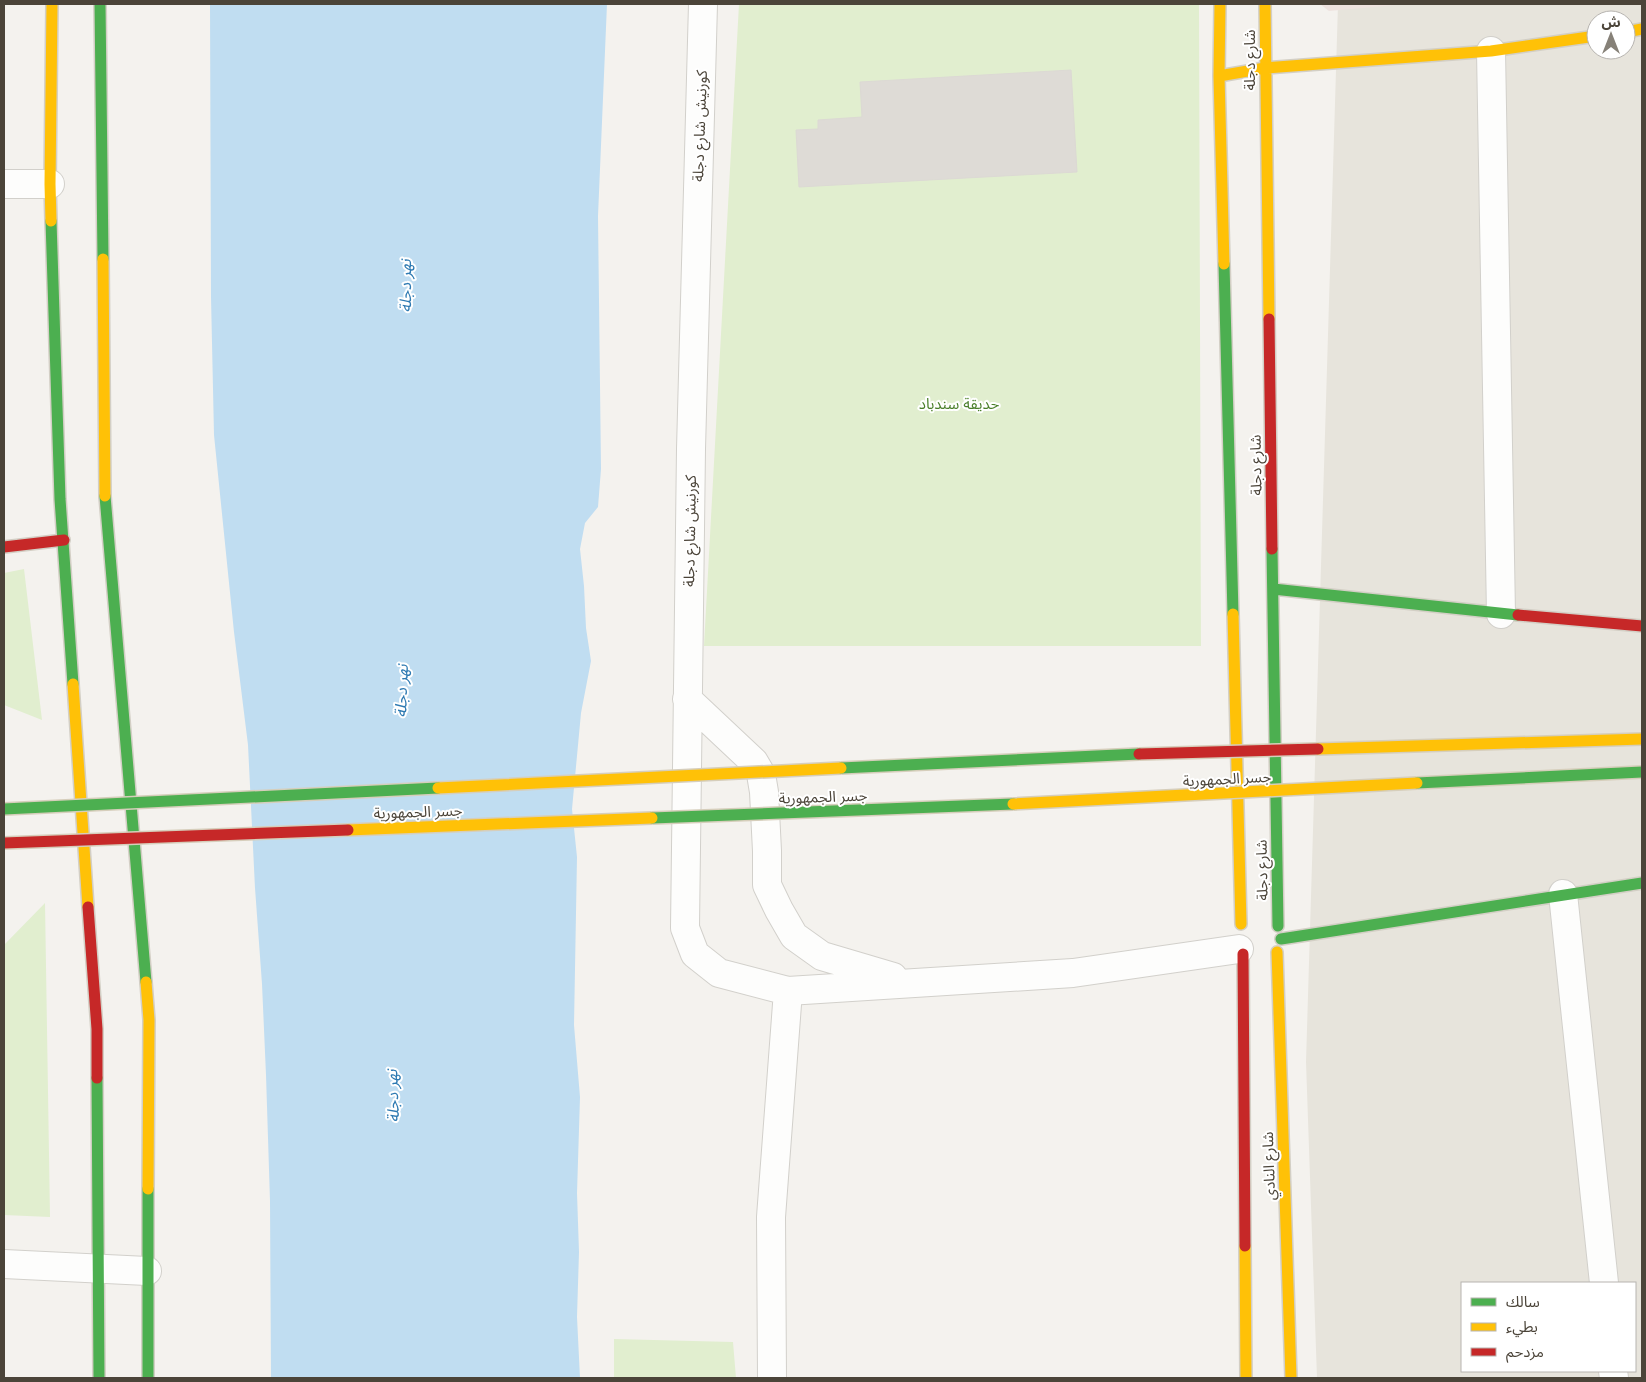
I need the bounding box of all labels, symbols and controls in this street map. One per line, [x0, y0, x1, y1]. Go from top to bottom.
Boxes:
north arrow [1586, 10, 1636, 60]
text: ش [1601, 13, 1621, 31]
street label: شارع دجلة [1240, 29, 1262, 91]
street label: كورنيش شارع دجلة [688, 69, 714, 182]
water label: نهر دجلة [395, 258, 416, 312]
park label: حديقة سندباد [919, 394, 999, 414]
street label: شارع دجلة [1245, 434, 1269, 496]
street label: كورنيش شارع دجلة [679, 474, 703, 587]
water label: نهر دجلة [390, 663, 413, 718]
street label: جسر الجمهورية [1182, 767, 1272, 791]
street label: جسر الجمهورية [778, 785, 868, 809]
street label: جسر الجمهورية [373, 800, 463, 824]
street label: شارع دجلة [1251, 839, 1275, 901]
water label: نهر دجلة [381, 1068, 404, 1123]
street label: شارع النادي [1258, 1131, 1282, 1201]
legend [1461, 1282, 1636, 1372]
text: سالك [1506, 1292, 1540, 1312]
text: بطيء [1506, 1317, 1538, 1338]
text: مزدحم [1506, 1342, 1544, 1363]

